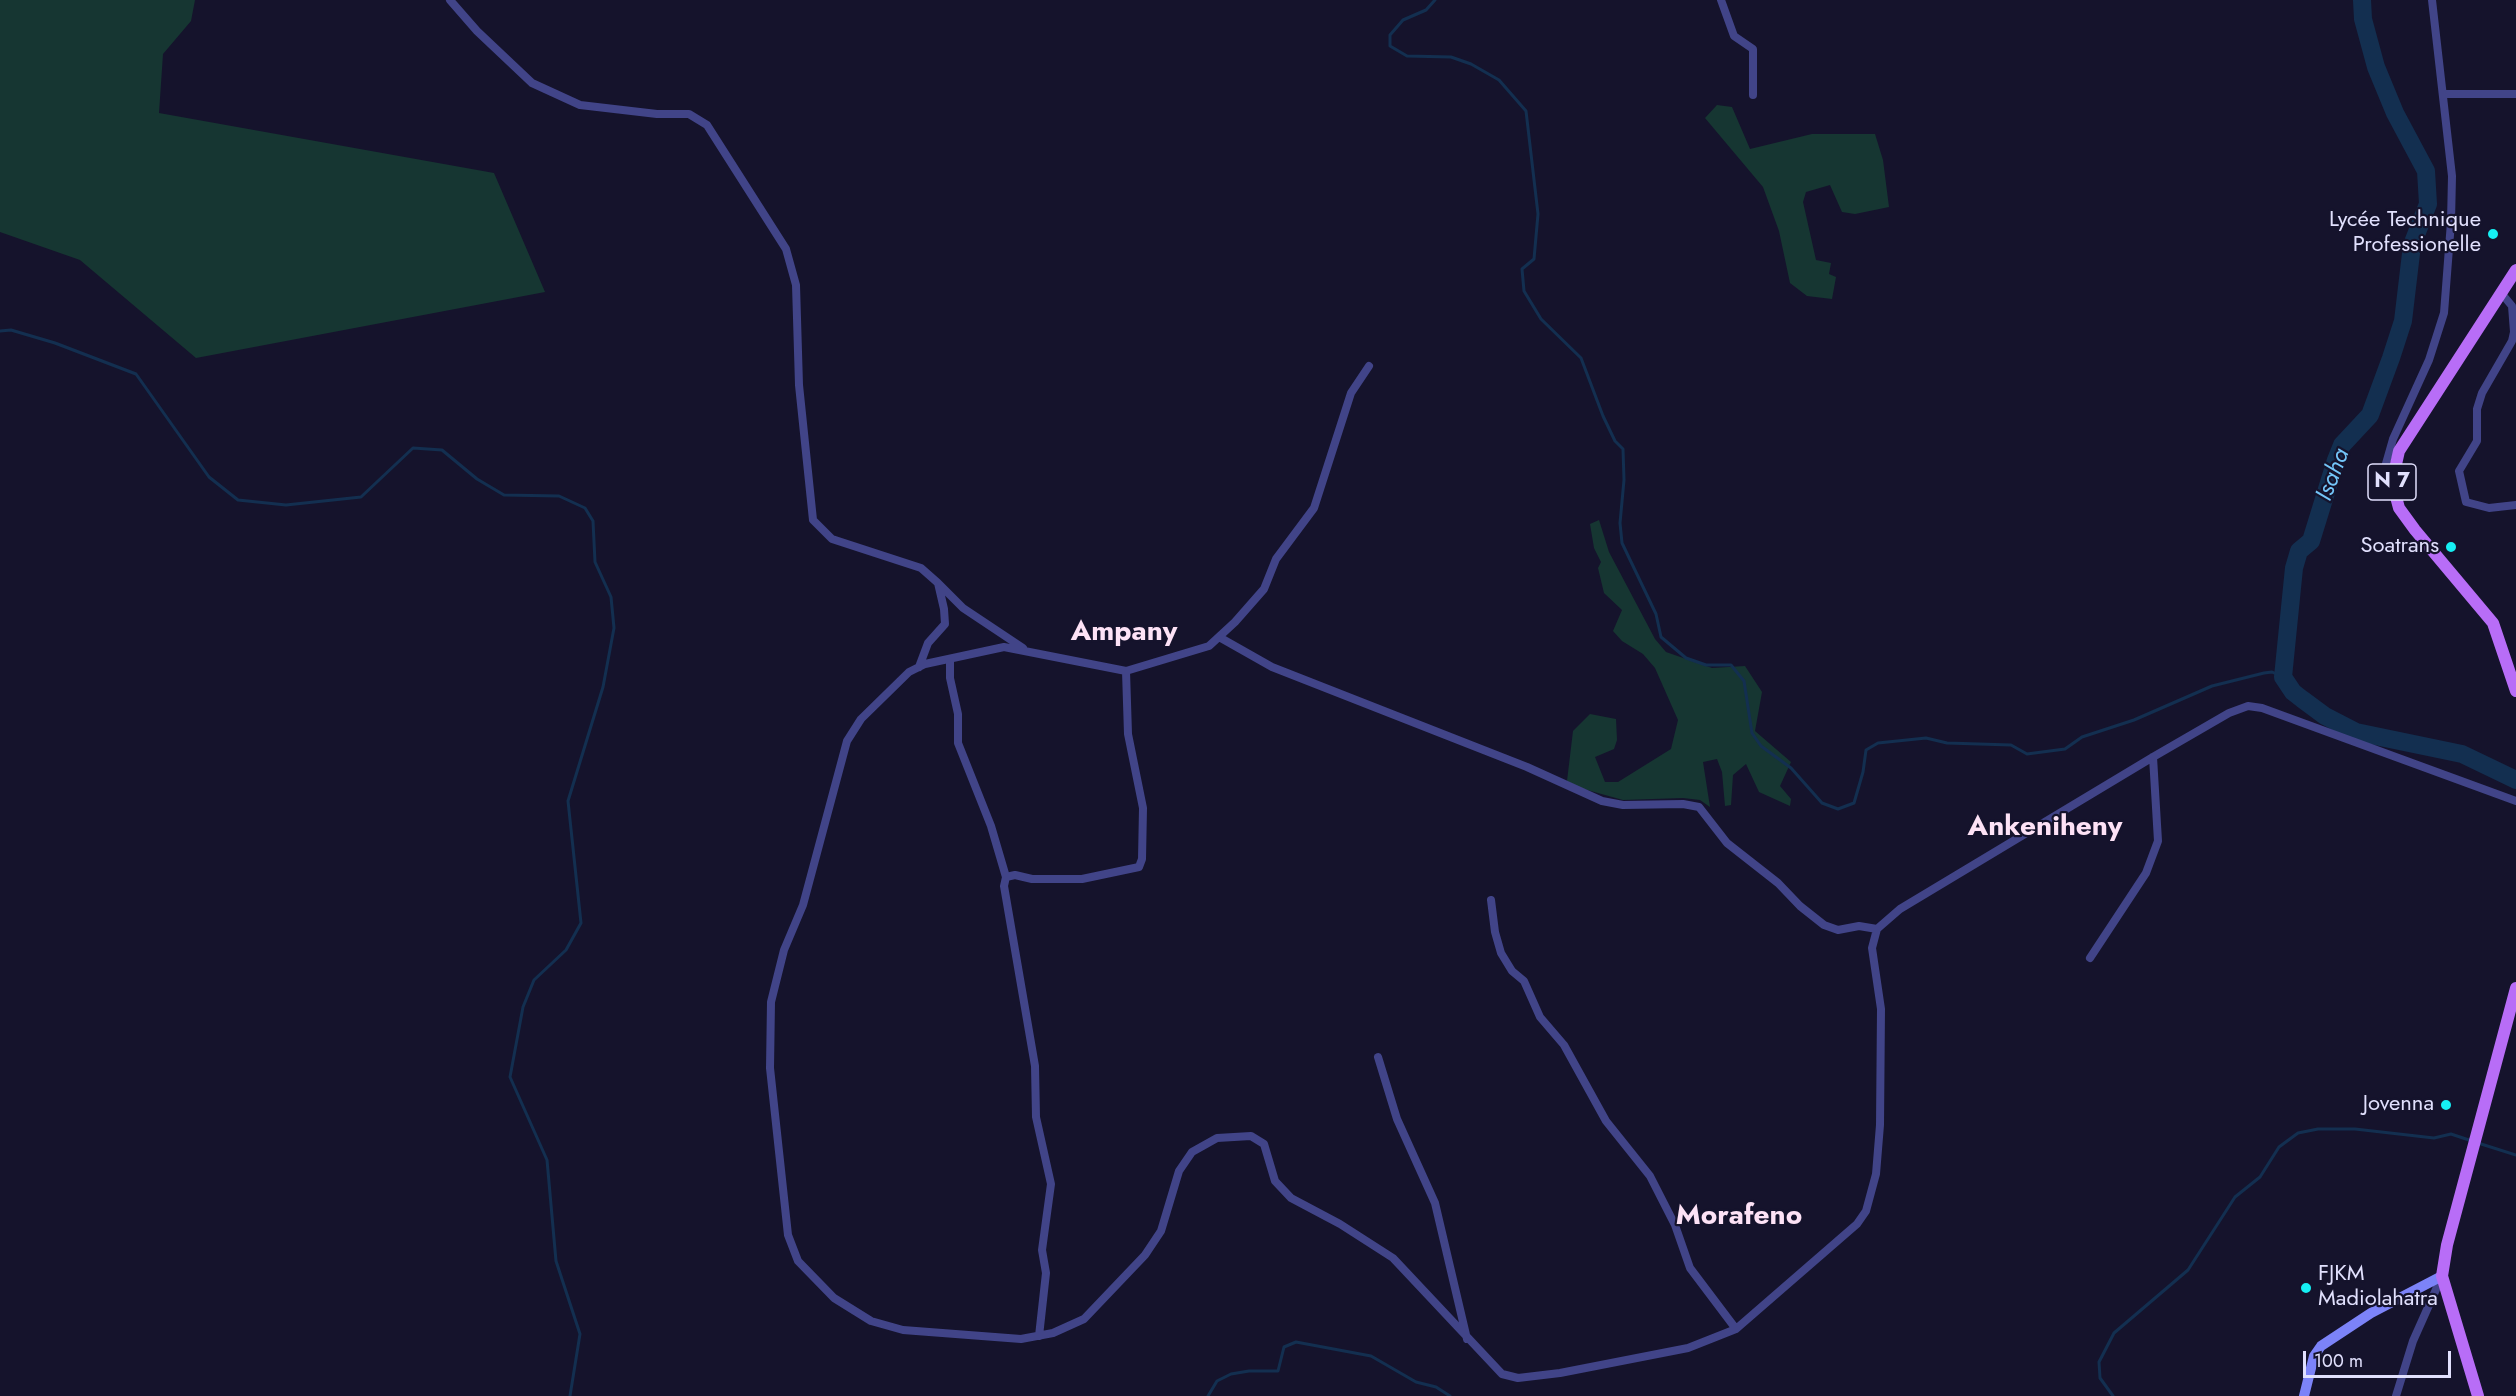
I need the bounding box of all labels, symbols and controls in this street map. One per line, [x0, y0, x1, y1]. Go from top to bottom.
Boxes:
place label: Lycée Technique Professionelle [2329, 208, 2481, 260]
marker: Lycée Technique Professionelle [2486, 227, 2500, 241]
water label: Isaha [2311, 445, 2357, 505]
road number: N 7 [2368, 464, 2416, 500]
place label: Soatrans [2361, 534, 2439, 560]
marker: Soatrans [2444, 540, 2458, 554]
district label: Ampany [1071, 616, 1177, 650]
district label: Ankeniheny [1968, 811, 2122, 845]
place label: Jovenna [2363, 1092, 2434, 1118]
marker: Jovenna [2439, 1098, 2453, 1112]
district label: Morafeno [1676, 1200, 1802, 1234]
place label: FJKM Madiolahatra [2318, 1262, 2438, 1314]
marker: FJKM Madiolahatra [2299, 1281, 2313, 1295]
scale bar [2306, 1339, 2454, 1377]
text: 100 m [2314, 1348, 2363, 1374]

